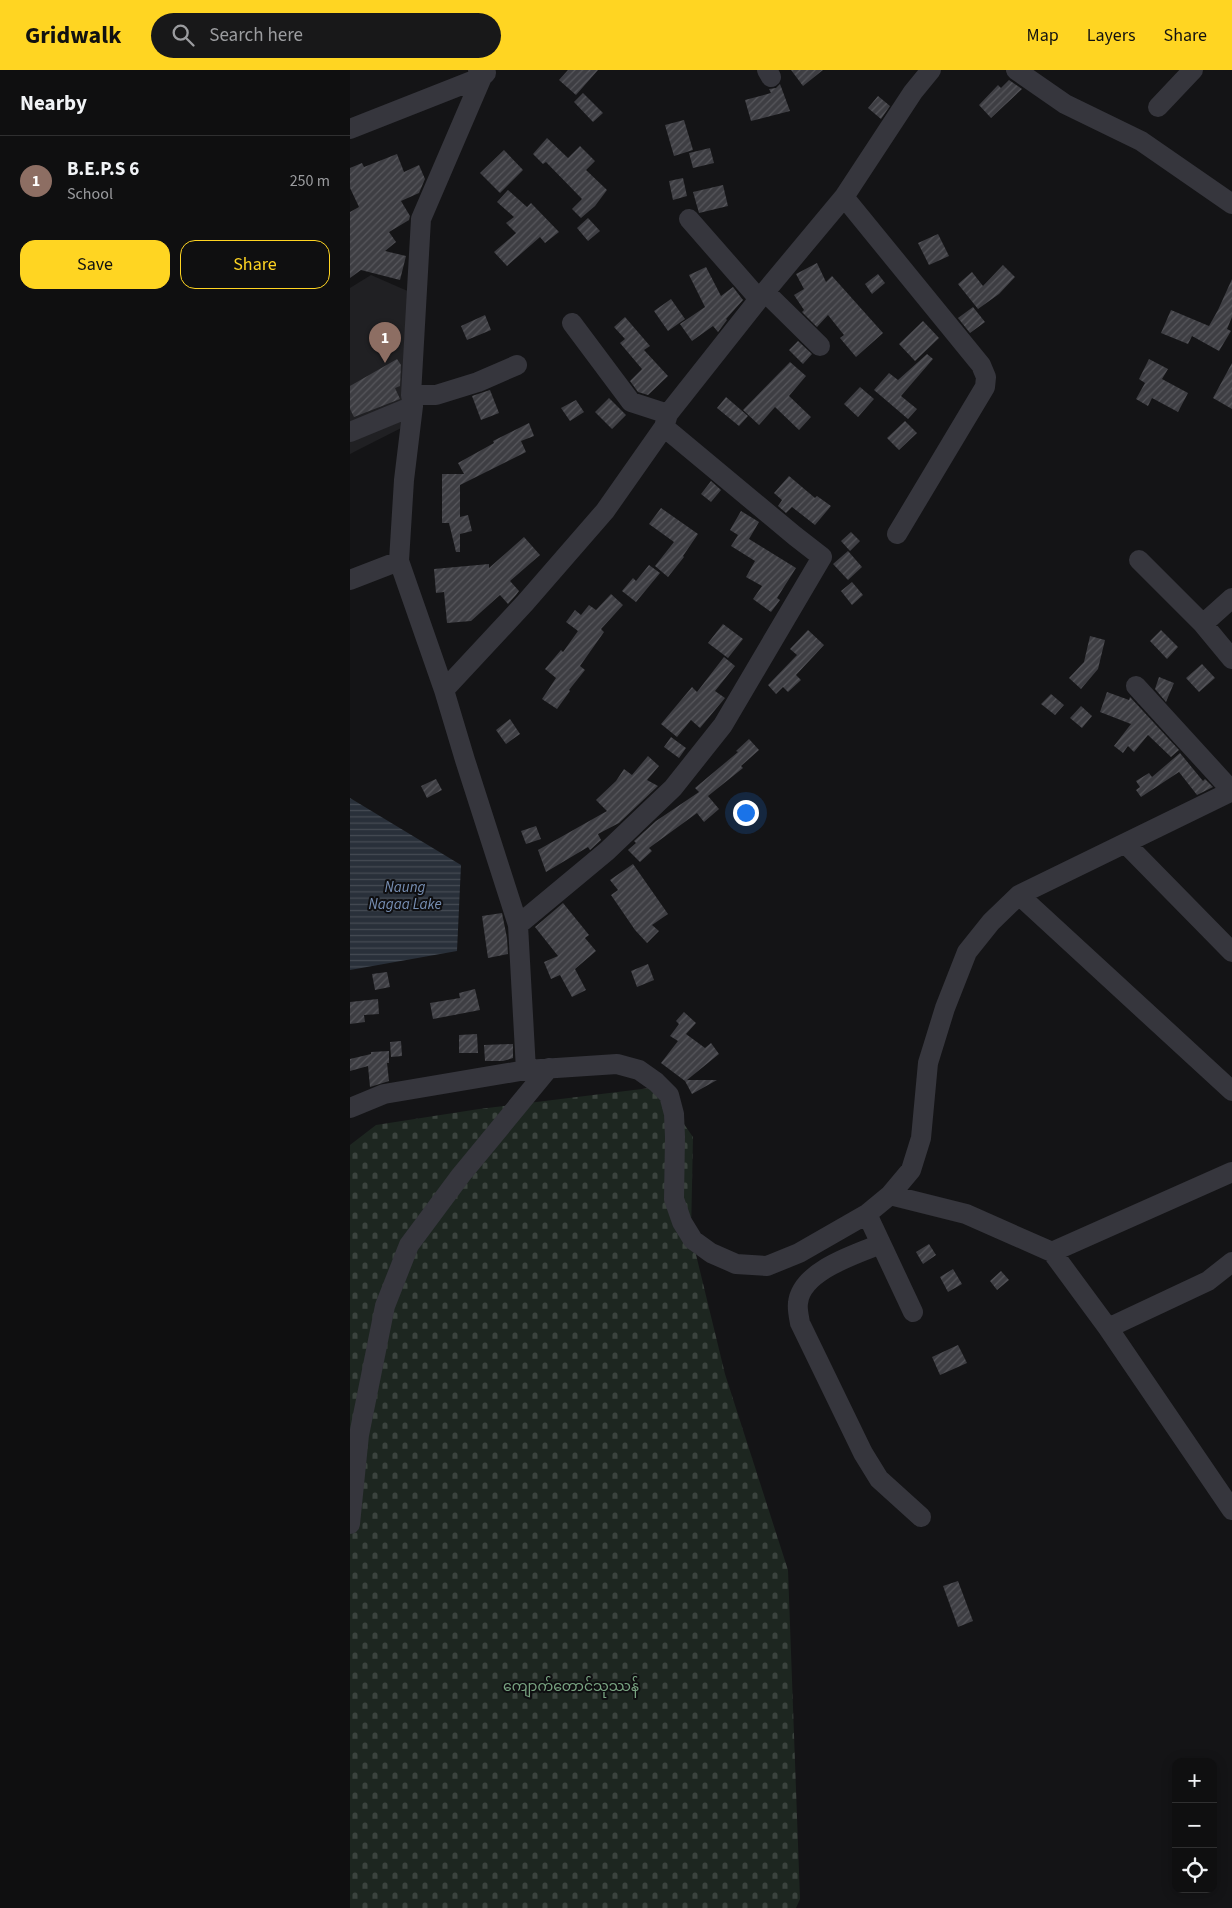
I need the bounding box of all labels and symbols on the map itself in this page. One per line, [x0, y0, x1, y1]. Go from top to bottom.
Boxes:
pin: 1 [369, 322, 401, 363]
your location [733, 800, 759, 826]
water label: Naung Nagaa Lake [368, 877, 442, 915]
park label: ကျောက်တောင်သုဿန် [503, 1676, 639, 1698]

